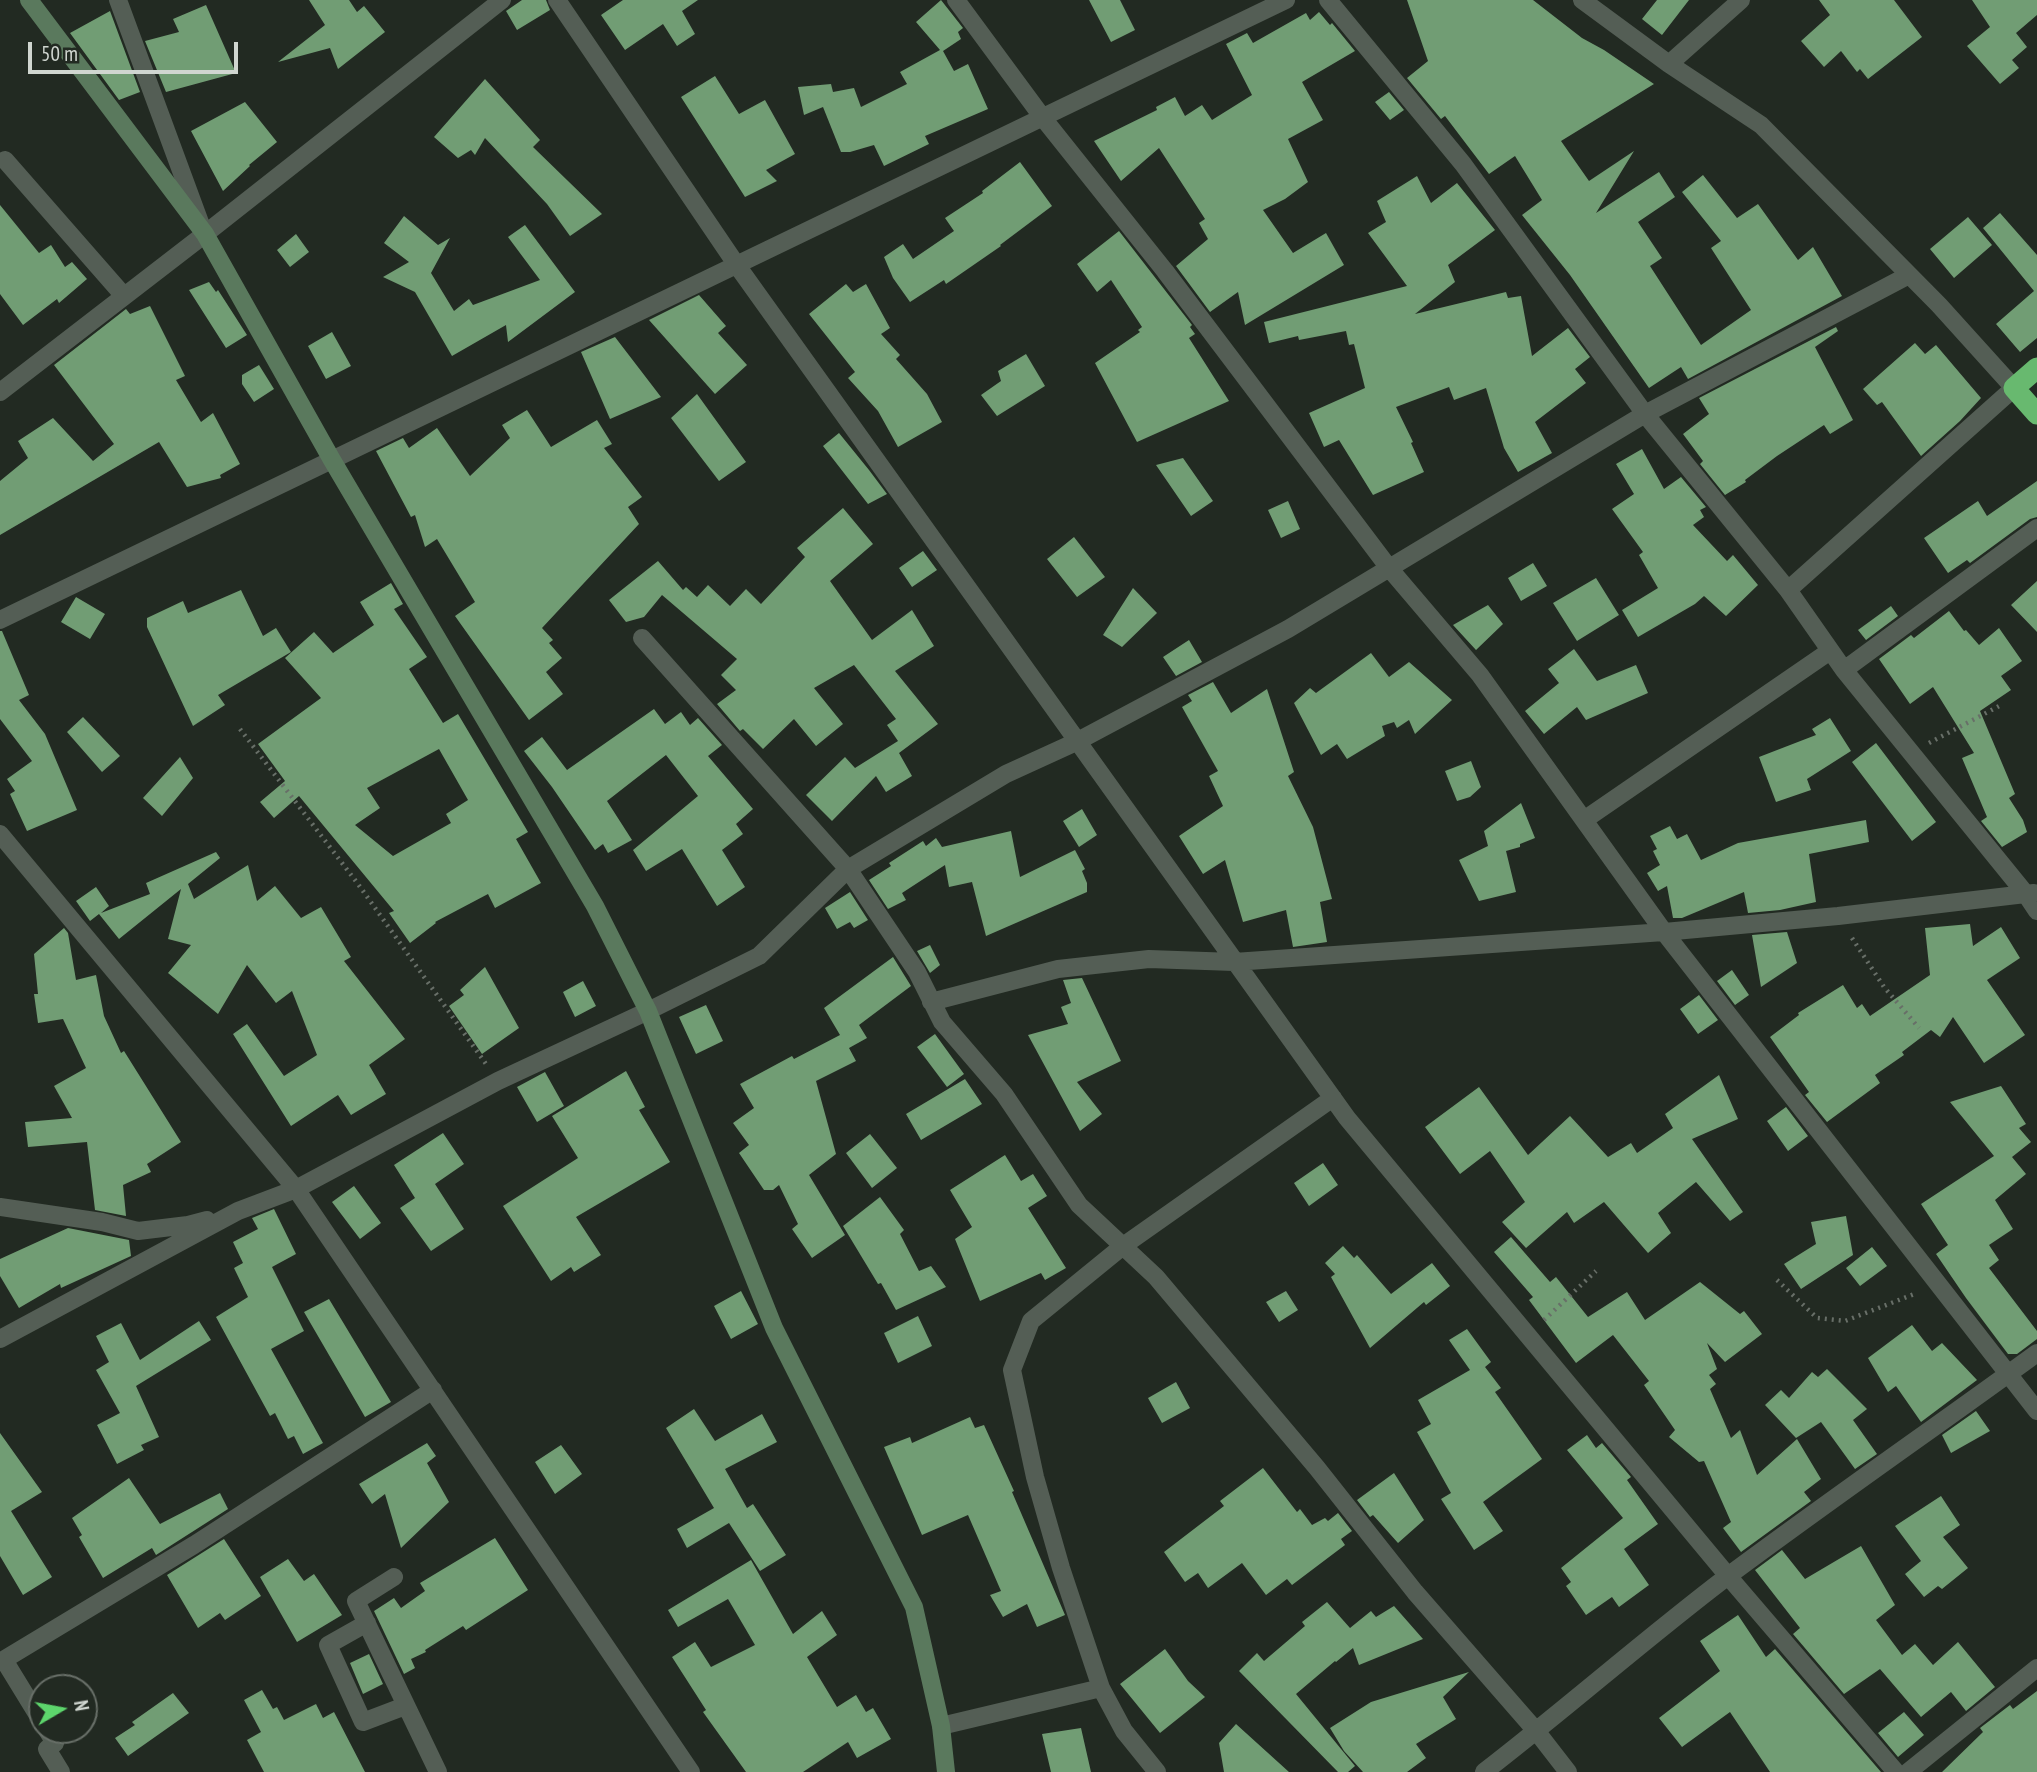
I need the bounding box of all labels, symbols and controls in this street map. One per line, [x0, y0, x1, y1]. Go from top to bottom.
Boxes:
scale bar [32, 28, 242, 72]
text: 50 m [41, 40, 78, 67]
north arrow [28, 1674, 98, 1744]
text: N [69, 1699, 94, 1713]

